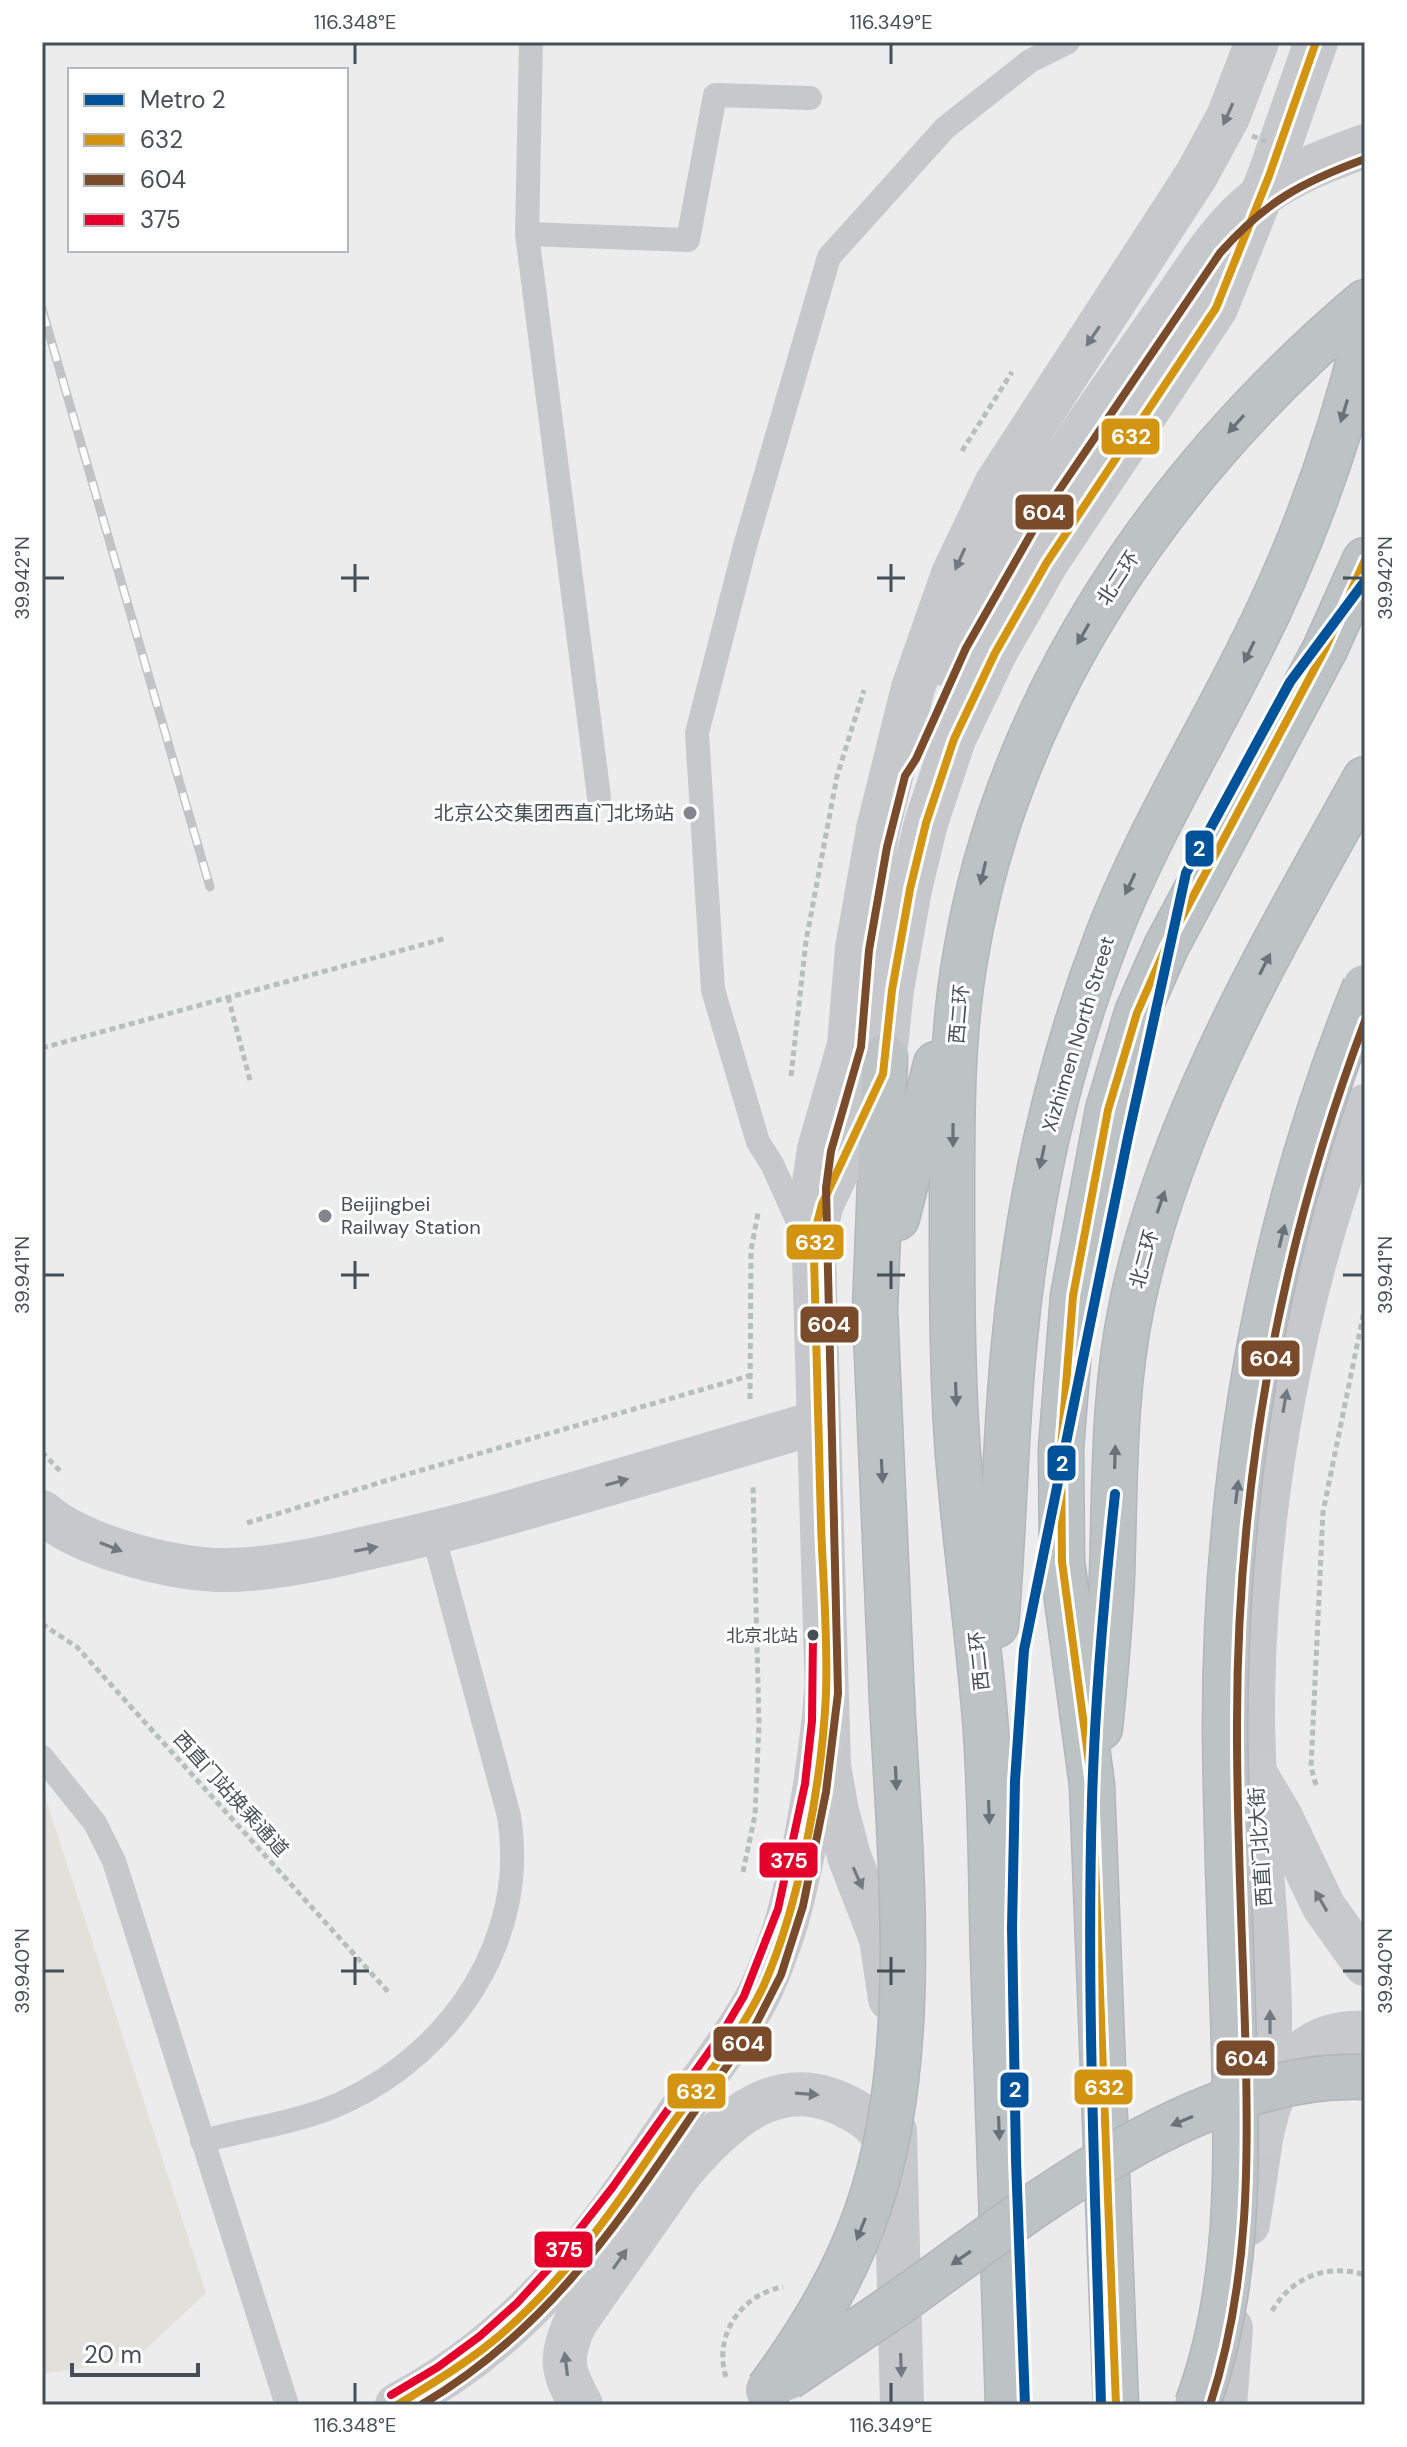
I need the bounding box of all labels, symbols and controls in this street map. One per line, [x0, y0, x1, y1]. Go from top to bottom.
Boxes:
text: 116.348°E [314, 9, 396, 35]
text: 116.349°E [850, 9, 932, 35]
legend [68, 68, 348, 252]
text: Metro 2 [140, 84, 226, 115]
one-way arrow [1222, 103, 1235, 126]
text: 632 [140, 124, 183, 155]
text: 604 [140, 164, 186, 195]
text: 375 [140, 204, 181, 235]
one-way arrow [1086, 326, 1101, 347]
one-way arrow [1337, 399, 1350, 423]
one-way arrow [1228, 415, 1246, 434]
line badge: 632 [1100, 417, 1161, 456]
text: 632 [1111, 422, 1151, 451]
line badge: 604 [1014, 493, 1075, 531]
text: 604 [1022, 498, 1066, 527]
text: 39.942°N [9, 536, 35, 620]
text: 39.942°N [1372, 536, 1398, 620]
street label: 北二环 [1091, 546, 1145, 610]
one-way arrow [953, 547, 966, 571]
one-way arrow [1076, 622, 1090, 645]
one-way arrow [1242, 641, 1255, 664]
place label: 北京公交集团西直门北场站 [434, 800, 674, 826]
marker: 北京公交集团西直门北场站 [681, 804, 699, 822]
line badge: 2 [1184, 829, 1215, 868]
text: 2 [1193, 834, 1205, 863]
one-way arrow [976, 860, 989, 885]
one-way arrow [1123, 872, 1137, 895]
street label: Xizhimen North Street [1036, 933, 1120, 1135]
one-way arrow [1258, 953, 1272, 976]
street label: 西二环 [943, 983, 975, 1045]
one-way arrow [947, 1123, 959, 1148]
one-way arrow [1035, 1145, 1047, 1170]
one-way arrow [1155, 1190, 1167, 1214]
place label: Beijingbei Railway Station [341, 1191, 481, 1240]
marker: Beijingbei Railway Station [316, 1207, 334, 1225]
line badge: 632 [785, 1223, 845, 1261]
one-way arrow [1276, 1223, 1289, 1248]
street label: 北二环 [1124, 1227, 1164, 1291]
text: 632 [795, 1228, 835, 1257]
text: 39.941°N [9, 1236, 35, 1314]
text: 39.941°N [1372, 1236, 1398, 1314]
line badge: 604 [799, 1305, 860, 1344]
text: 604 [807, 1310, 851, 1339]
line badge: 604 [1240, 1339, 1301, 1378]
text: 604 [1249, 1344, 1293, 1373]
one-way arrow [950, 1382, 962, 1407]
one-way arrow [1279, 1388, 1291, 1413]
line badge: 2 [1046, 1444, 1077, 1482]
one-way arrow [1109, 1444, 1122, 1469]
text: 2 [1056, 1449, 1068, 1478]
one-way arrow [875, 1459, 888, 1484]
one-way arrow [606, 1475, 630, 1488]
one-way arrow [1231, 1479, 1244, 1504]
one-way arrow [99, 1541, 123, 1554]
one-way arrow [354, 1543, 379, 1555]
place label: 北京北站 [726, 1624, 798, 1648]
marker: 北京北站 [805, 1627, 821, 1643]
street label: 西二环 [963, 1630, 995, 1692]
street label: 西直门站换乘通道 [168, 1726, 294, 1862]
one-way arrow [890, 1766, 903, 1791]
street label: 西直门北大街 [1243, 1786, 1277, 1908]
one-way arrow [982, 1800, 995, 1825]
line badge: 375 [758, 1841, 819, 1879]
text: 375 [770, 1846, 808, 1875]
one-way arrow [852, 1866, 865, 1889]
one-way arrow [1314, 1889, 1328, 1912]
text: 39.940°N [9, 1928, 35, 2014]
text: 39.940°N [1372, 1928, 1398, 2014]
one-way arrow [1264, 2009, 1276, 2034]
line badge: 604 [712, 2025, 773, 2063]
text: 604 [721, 2029, 765, 2058]
line badge: 604 [1215, 2039, 1276, 2077]
text: 604 [1224, 2044, 1268, 2073]
line badge: 632 [1073, 2068, 1134, 2106]
line badge: 2 [999, 2071, 1030, 2109]
line badge: 632 [666, 2072, 727, 2110]
text: 632 [1084, 2073, 1124, 2102]
text: 2 [1009, 2075, 1021, 2104]
text: 632 [676, 2077, 716, 2106]
one-way arrow [795, 2088, 820, 2101]
one-way arrow [1170, 2114, 1194, 2127]
one-way arrow [992, 2116, 1005, 2141]
one-way arrow [854, 2217, 867, 2241]
line badge: 375 [533, 2230, 594, 2269]
text: 375 [545, 2235, 583, 2264]
one-way arrow [612, 2248, 627, 2269]
one-way arrow [951, 2250, 972, 2265]
scale bar [72, 2327, 198, 2377]
text: 20 m [84, 2339, 142, 2370]
one-way arrow [559, 2352, 572, 2377]
one-way arrow [895, 2353, 908, 2378]
text: 116.348°E [314, 2412, 396, 2438]
text: 116.349°E [850, 2412, 932, 2438]

